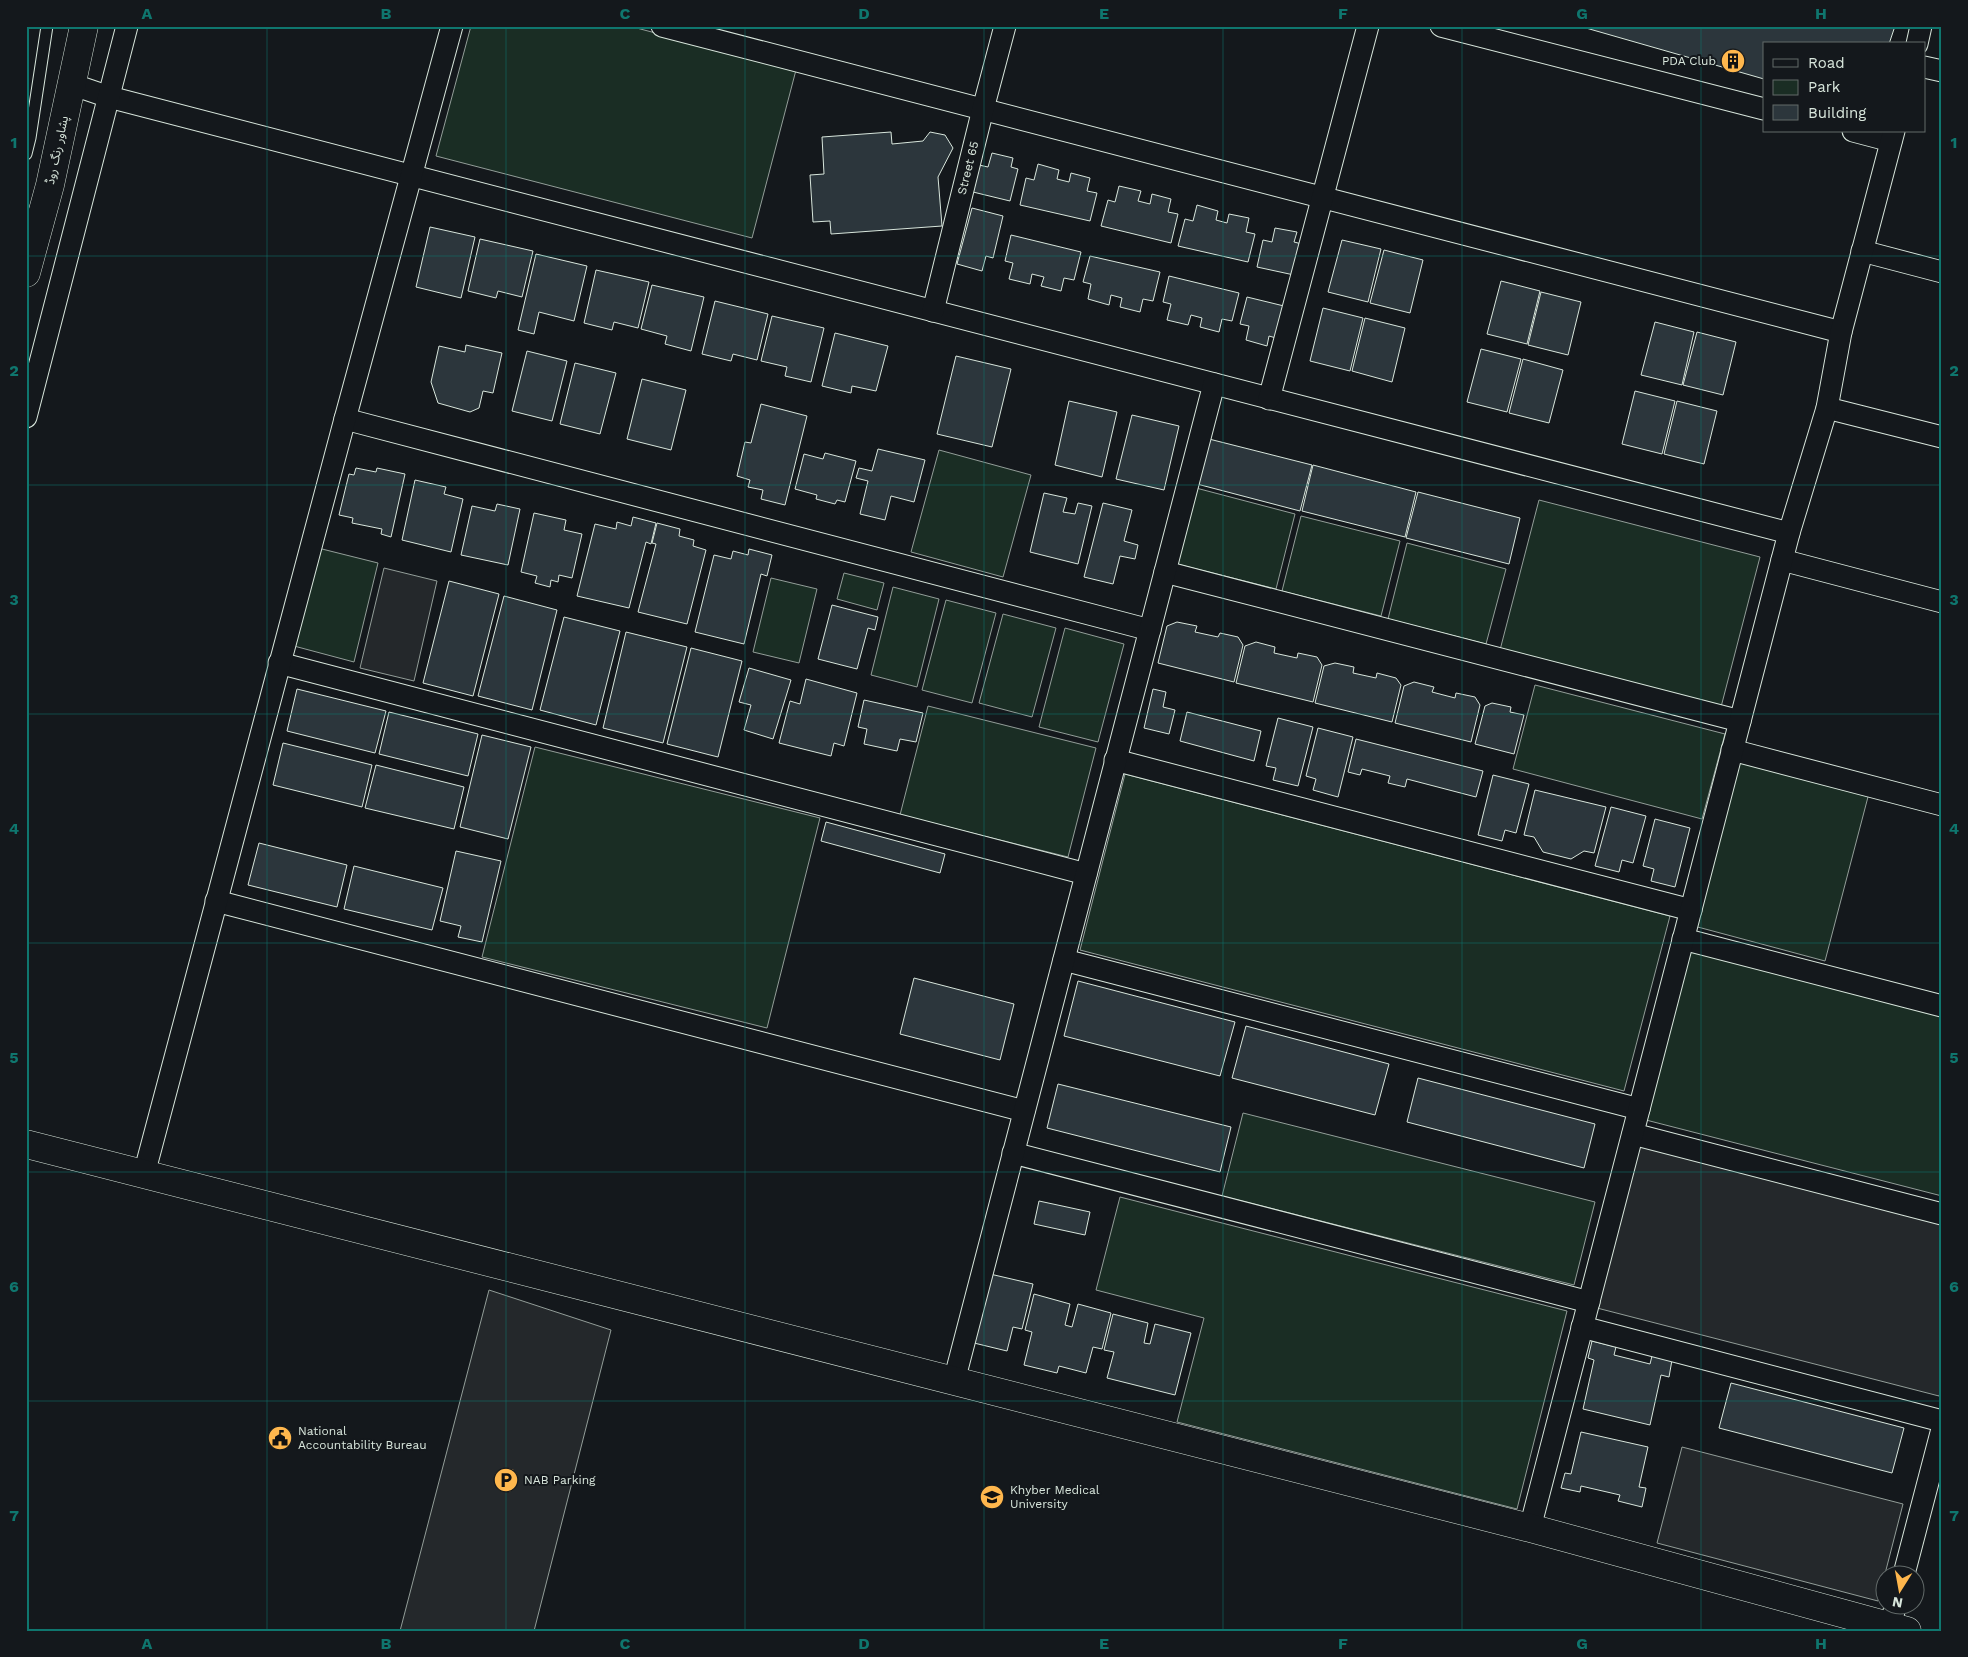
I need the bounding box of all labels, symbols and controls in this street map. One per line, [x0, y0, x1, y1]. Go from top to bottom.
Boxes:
text: A [142, 4, 153, 23]
text: B [381, 4, 392, 23]
text: C [620, 4, 631, 23]
text: D [858, 4, 870, 23]
text: E [1099, 4, 1109, 23]
text: F [1338, 4, 1348, 23]
text: G [1576, 4, 1588, 23]
text: H [1815, 4, 1827, 23]
legend [1763, 42, 1926, 132]
building icon: PDA Club [1720, 48, 1746, 74]
place label: PDA Club [1662, 54, 1716, 68]
text: Road [1808, 54, 1845, 72]
text: Park [1808, 78, 1841, 96]
text: Building [1808, 104, 1866, 122]
street label: پشاور رنگ روڈ [43, 114, 72, 186]
text: 1 [11, 133, 17, 152]
text: 1 [1951, 133, 1957, 152]
street label: Street 65 [955, 140, 981, 196]
text: 2 [9, 361, 19, 380]
text: 2 [1949, 361, 1959, 380]
text: 3 [9, 590, 19, 609]
text: 3 [1949, 590, 1959, 609]
text: 4 [9, 819, 19, 838]
text: 4 [1949, 819, 1959, 838]
text: 5 [9, 1048, 19, 1067]
text: 5 [1949, 1048, 1959, 1067]
text: 6 [9, 1277, 19, 1296]
text: 6 [1949, 1277, 1959, 1296]
place label: National Accountability Bureau [298, 1424, 427, 1452]
public building icon: National Accountability Bureau [267, 1425, 293, 1451]
parking icon: NAB Parking [493, 1467, 519, 1493]
place label: NAB Parking [524, 1473, 596, 1487]
place label: Khyber Medical University [1010, 1483, 1100, 1511]
school or university icon: Khyber Medical University [979, 1484, 1005, 1510]
text: 7 [9, 1506, 19, 1525]
text: 7 [1949, 1506, 1959, 1525]
north arrow [1876, 1564, 1926, 1614]
text: N [1891, 1594, 1904, 1612]
text: A [142, 1634, 153, 1653]
text: B [381, 1634, 392, 1653]
text: C [620, 1634, 631, 1653]
text: D [858, 1634, 870, 1653]
text: E [1099, 1634, 1109, 1653]
text: F [1338, 1634, 1348, 1653]
text: G [1576, 1634, 1588, 1653]
text: H [1815, 1634, 1827, 1653]

